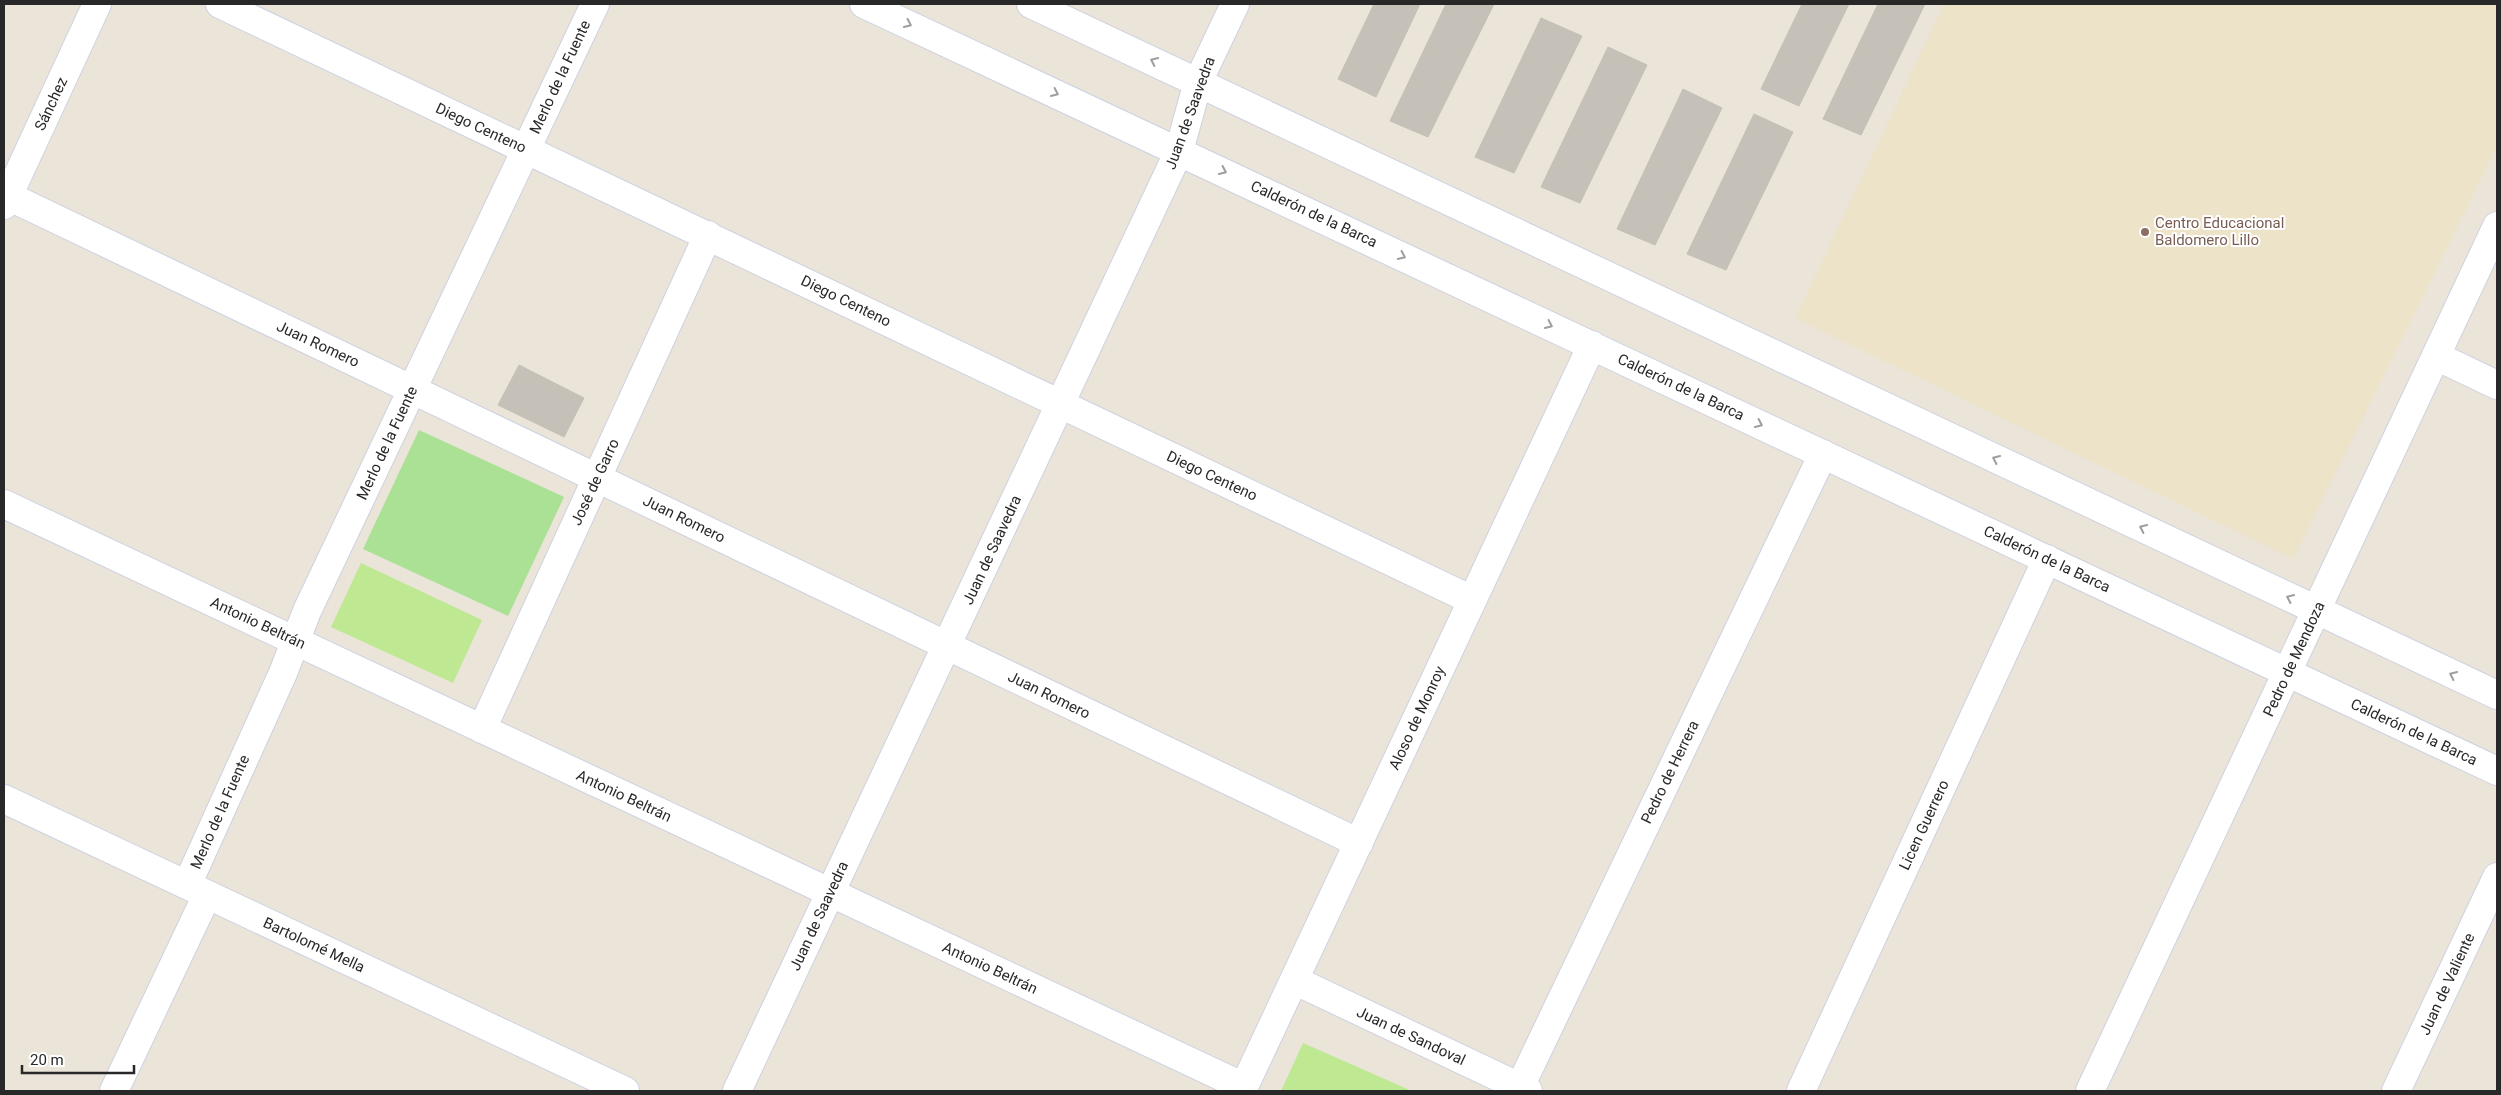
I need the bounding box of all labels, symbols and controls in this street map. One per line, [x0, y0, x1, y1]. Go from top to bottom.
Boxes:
street label: Merlo de la Fuente [526, 17, 594, 137]
one-way arrow [903, 18, 912, 29]
street label: Juan de Saavedra [1161, 54, 1219, 172]
one-way arrow [1150, 57, 1159, 68]
street label: Sánchez [31, 74, 71, 134]
one-way arrow [1050, 87, 1059, 97]
street label: Diego Centeno [433, 99, 529, 157]
one-way arrow [1218, 165, 1227, 176]
street label: Calderón de la Barca [1248, 177, 1380, 251]
place label: Centro Educacional Baldomero Lillo [2155, 214, 2284, 249]
marker: Centro Educacional Baldomero Lillo [2139, 226, 2151, 238]
one-way arrow [1397, 249, 1406, 260]
street label: Diego Centeno [798, 271, 894, 331]
street label: Juan Romero [274, 317, 362, 371]
one-way arrow [1544, 319, 1553, 329]
street label: Calderón de la Barca [1615, 350, 1747, 424]
street label: Merlo de la Fuente [353, 383, 421, 503]
one-way arrow [1754, 418, 1763, 428]
street label: José de Garro [567, 436, 623, 528]
street label: Diego Centeno [1164, 447, 1260, 505]
one-way arrow [1993, 455, 2002, 465]
street label: Juan Romero [640, 491, 728, 547]
street label: Juan de Saavedra [959, 492, 1025, 608]
street label: Calderón de la Barca [1981, 522, 2113, 596]
one-way arrow [2139, 524, 2148, 535]
street label: Antonio Beltrán [208, 593, 308, 653]
one-way arrow [2286, 594, 2295, 604]
street label: Pedro de Mendoza [2259, 599, 2329, 719]
street label: Aloso de Monroy [1385, 663, 1449, 773]
street label: Juan Romero [1005, 667, 1093, 723]
one-way arrow [2449, 670, 2458, 681]
street label: Calderón de la Barca [2348, 695, 2480, 769]
street label: Pedro de Herrera [1637, 717, 1703, 827]
street label: Merlo de la Fuente [187, 752, 253, 872]
street label: Antonio Beltrán [574, 766, 674, 826]
street label: Licen Guerrero [1895, 777, 1953, 873]
street label: Juan de Saavedra [786, 858, 852, 974]
street label: Bartolomé Mella [260, 914, 368, 976]
street label: Juan de Valiente [2415, 930, 2479, 1038]
street label: Antonio Beltrán [940, 938, 1040, 998]
street label: Juan de Sandoval [1354, 1003, 1468, 1069]
scale bar [22, 1042, 135, 1074]
text: 20 m [30, 1051, 64, 1069]

